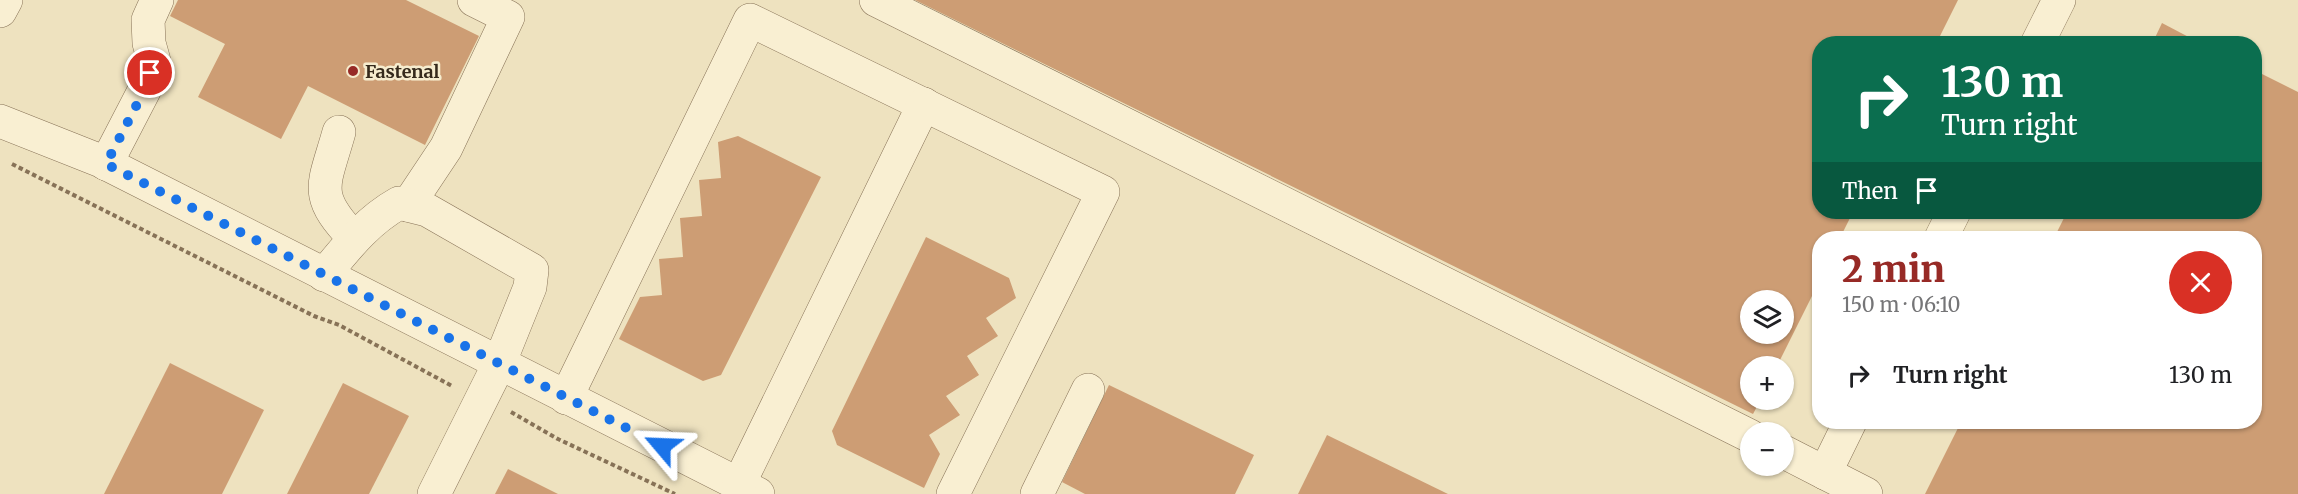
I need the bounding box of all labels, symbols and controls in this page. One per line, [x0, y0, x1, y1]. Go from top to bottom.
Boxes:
pin [124, 47, 175, 98]
icon: arrive [133, 56, 166, 89]
text: 130 m [1941, 56, 2063, 108]
place label: Fastenal [365, 60, 440, 83]
icon: right [1842, 60, 1920, 138]
marker: Fastenal [346, 64, 360, 78]
text: Turn right [1941, 108, 2078, 142]
icon: arrive [1910, 174, 1943, 207]
text: Then [1842, 177, 1898, 205]
text: 2 min [1842, 247, 1945, 292]
button: close [2169, 251, 2232, 314]
map controls [1740, 290, 1794, 476]
button: layers [1740, 290, 1794, 344]
text: 150 m · 06:10 [1842, 292, 1961, 317]
button: + [1740, 356, 1794, 410]
icon: right [1842, 359, 1875, 392]
text: Turn right [1893, 361, 2007, 389]
text: 130 m [2169, 361, 2232, 389]
position arrow [630, 414, 694, 478]
button: − [1740, 422, 1794, 476]

